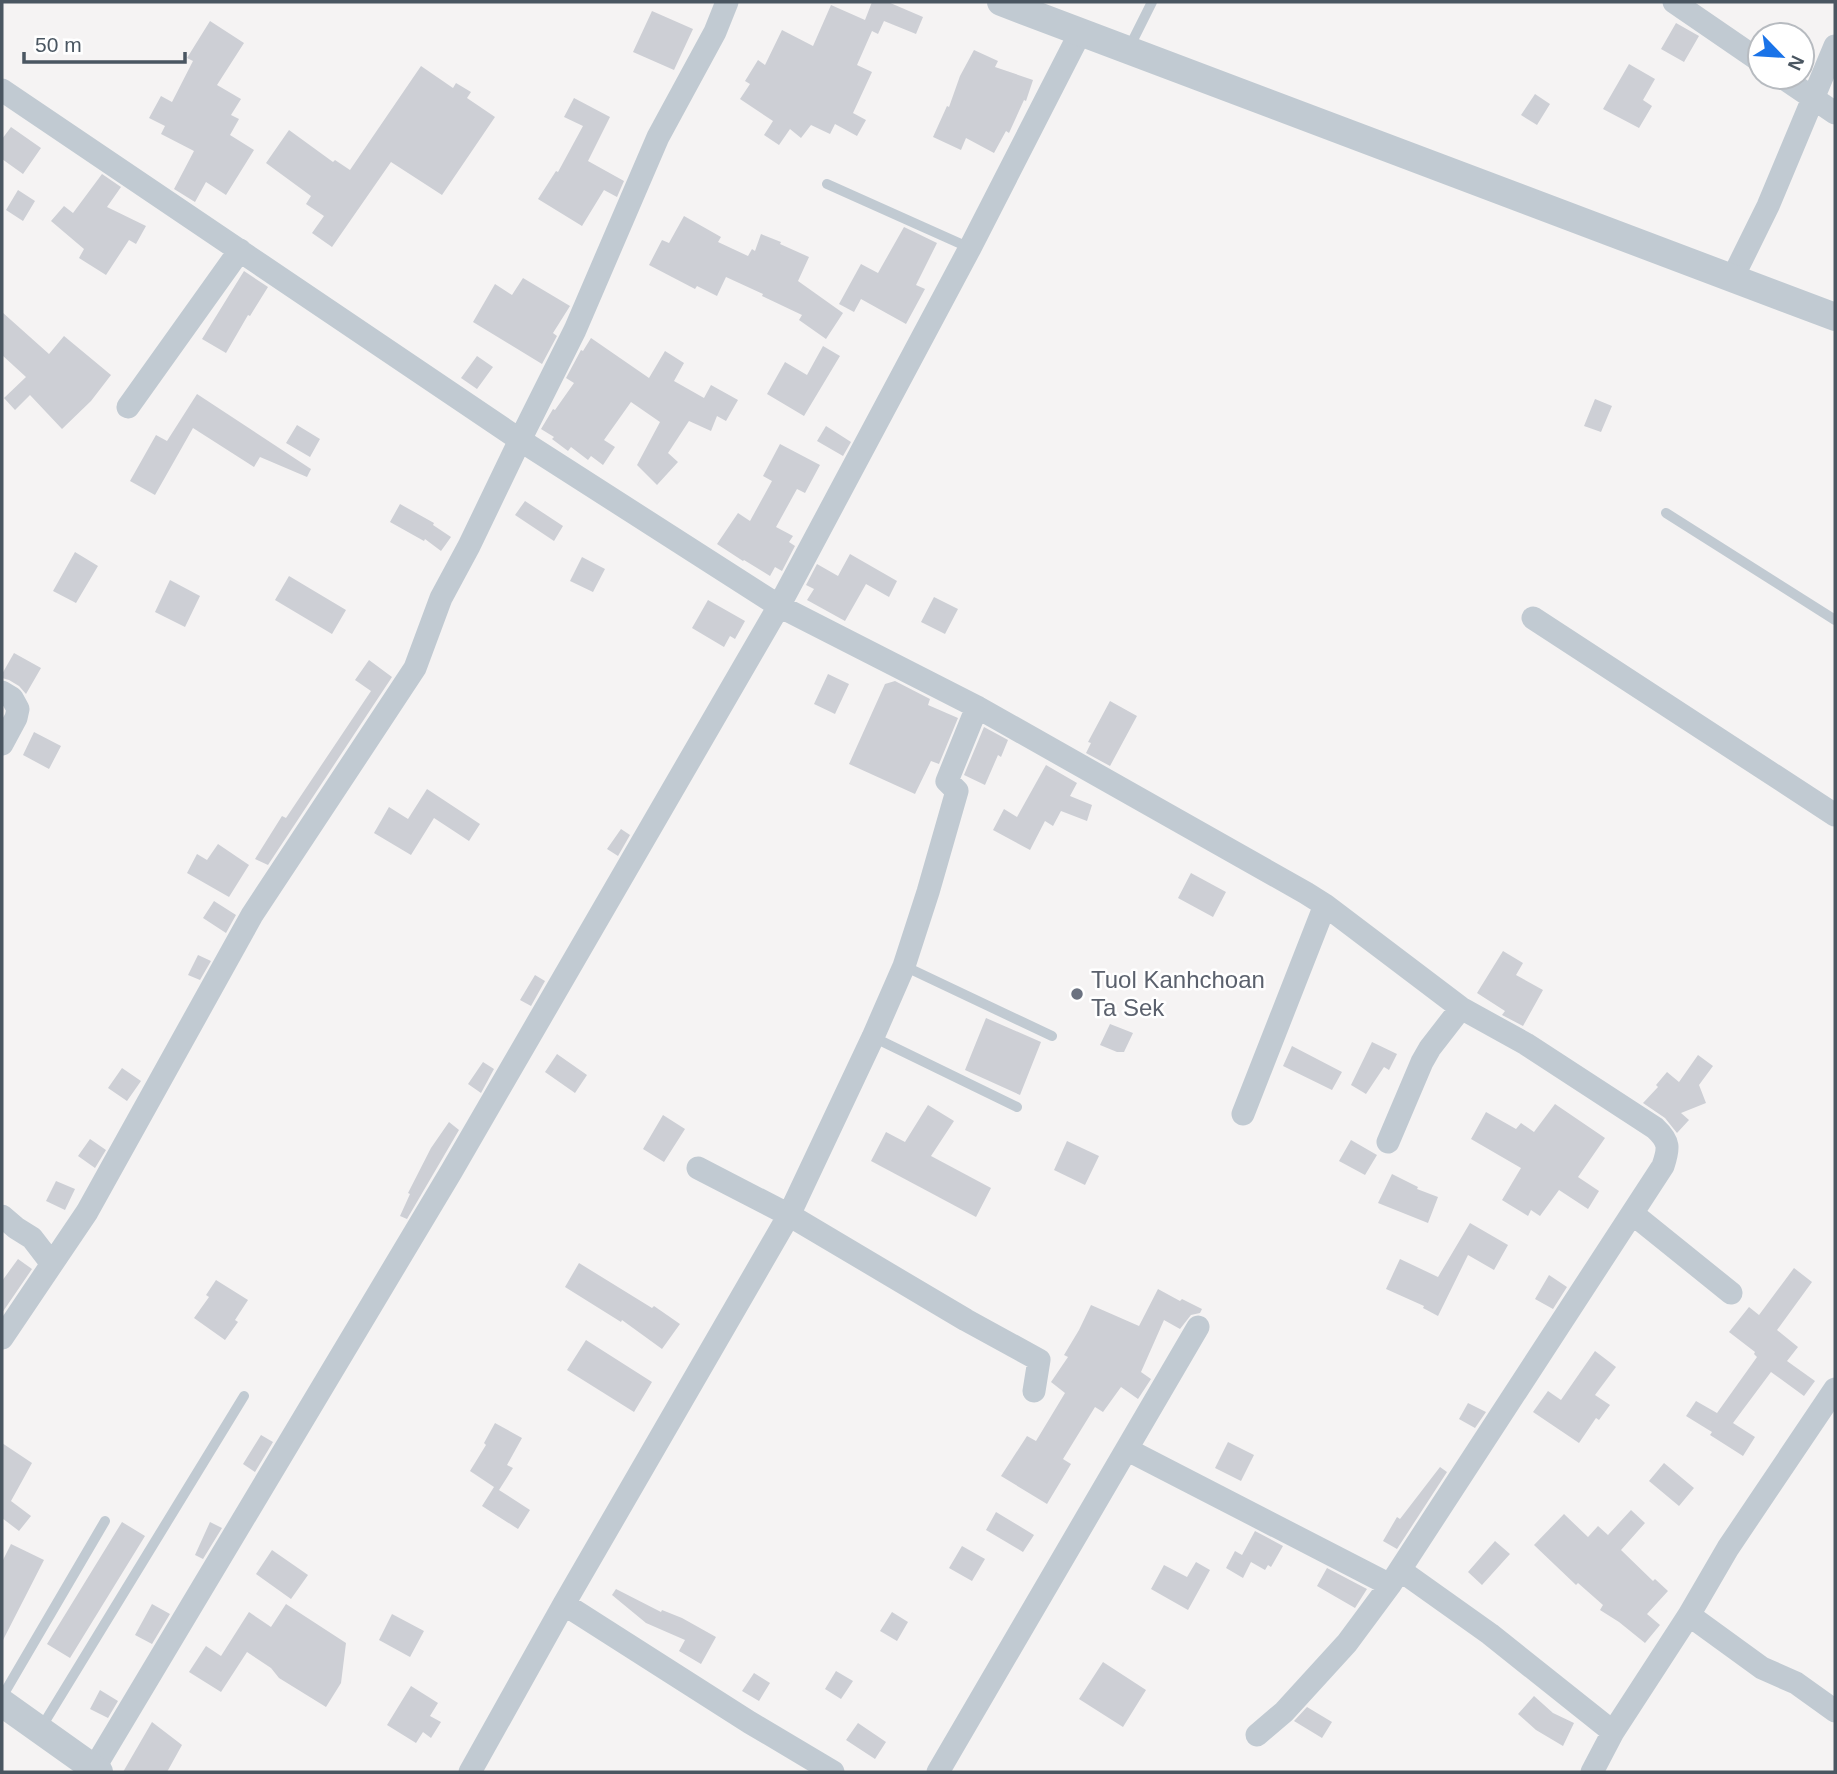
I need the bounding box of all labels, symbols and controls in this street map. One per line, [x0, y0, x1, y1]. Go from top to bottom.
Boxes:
scale bar [24, 21, 186, 65]
north arrow [1746, 21, 1816, 91]
text: 50 m [35, 33, 82, 56]
text: N [1784, 52, 1808, 74]
place label: Tuol Kanhchoan Ta Sek [1091, 966, 1265, 1021]
marker: Tuol Kanhchoan Ta Sek [1069, 986, 1085, 1002]

